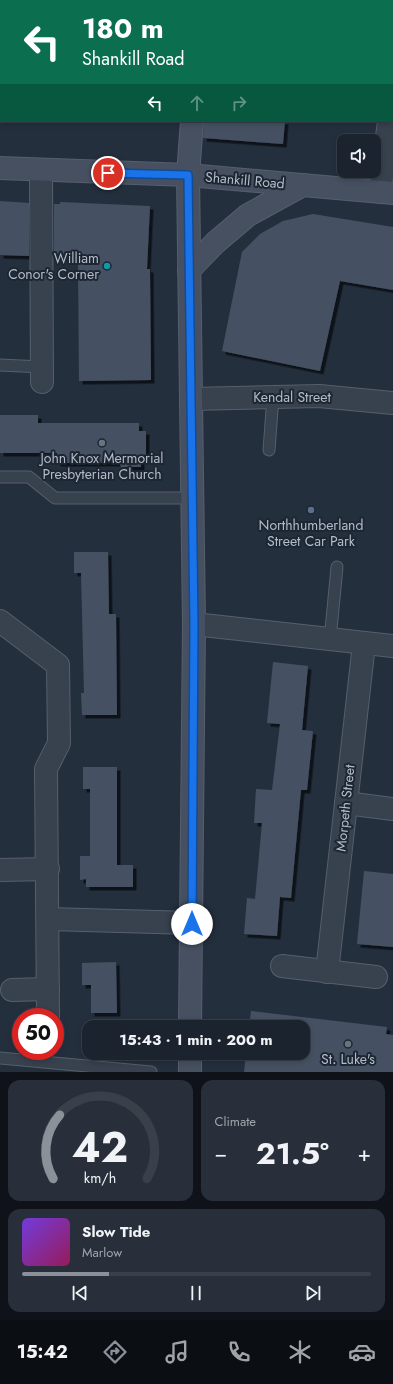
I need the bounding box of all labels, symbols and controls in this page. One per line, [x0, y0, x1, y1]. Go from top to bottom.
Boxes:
text: 180 m [82, 8, 164, 49]
icon: left [16, 16, 68, 68]
text: Shankill Road [82, 46, 185, 72]
icon: left [144, 92, 166, 114]
icon: ahead [186, 92, 208, 114]
icon: right [228, 92, 250, 114]
map controls [337, 134, 381, 178]
button: sound [337, 134, 381, 178]
pin [91, 156, 125, 190]
icon: arrive [97, 162, 119, 184]
street label: Shankill Road [204, 167, 286, 193]
place label: William Conor's Corner [8, 248, 99, 284]
marker: William Conor's Corner [102, 261, 112, 271]
street label: Kendal Street [253, 387, 331, 407]
marker: John Knox Mermorial Presbyterian Church [97, 438, 107, 448]
place label: John Knox Mermorial Presbyterian Church [39, 448, 164, 484]
marker: Northhumberland Street Car Park [306, 505, 316, 515]
place label: Northhumberland Street Car Park [259, 515, 363, 551]
street label: Morpeth Street [330, 763, 360, 852]
position arrow [171, 903, 213, 945]
speed limit sign: 50 [12, 1008, 64, 1060]
text: 15:43 · 1 min · 200 m [119, 1029, 273, 1051]
marker: St. Luke's [343, 1039, 353, 1049]
place label: St. Luke's [321, 1049, 375, 1069]
text: Climate [215, 1112, 256, 1131]
text: 42 [72, 1116, 128, 1177]
text: 21.5° [256, 1132, 329, 1175]
text: − [215, 1137, 227, 1169]
text: + [357, 1137, 371, 1169]
text: km/h [84, 1167, 116, 1187]
text: Slow Tide [82, 1221, 150, 1243]
text: Marlow [82, 1243, 122, 1262]
icon: previous [69, 1282, 91, 1304]
icon: pause [185, 1282, 207, 1304]
icon: next [302, 1282, 324, 1304]
icon: directions [101, 1338, 129, 1366]
icon: music [163, 1338, 191, 1366]
icon: phone [225, 1338, 253, 1366]
icon: climate [286, 1338, 314, 1366]
icon: car [348, 1338, 376, 1366]
text: 15:42 [17, 1339, 68, 1365]

